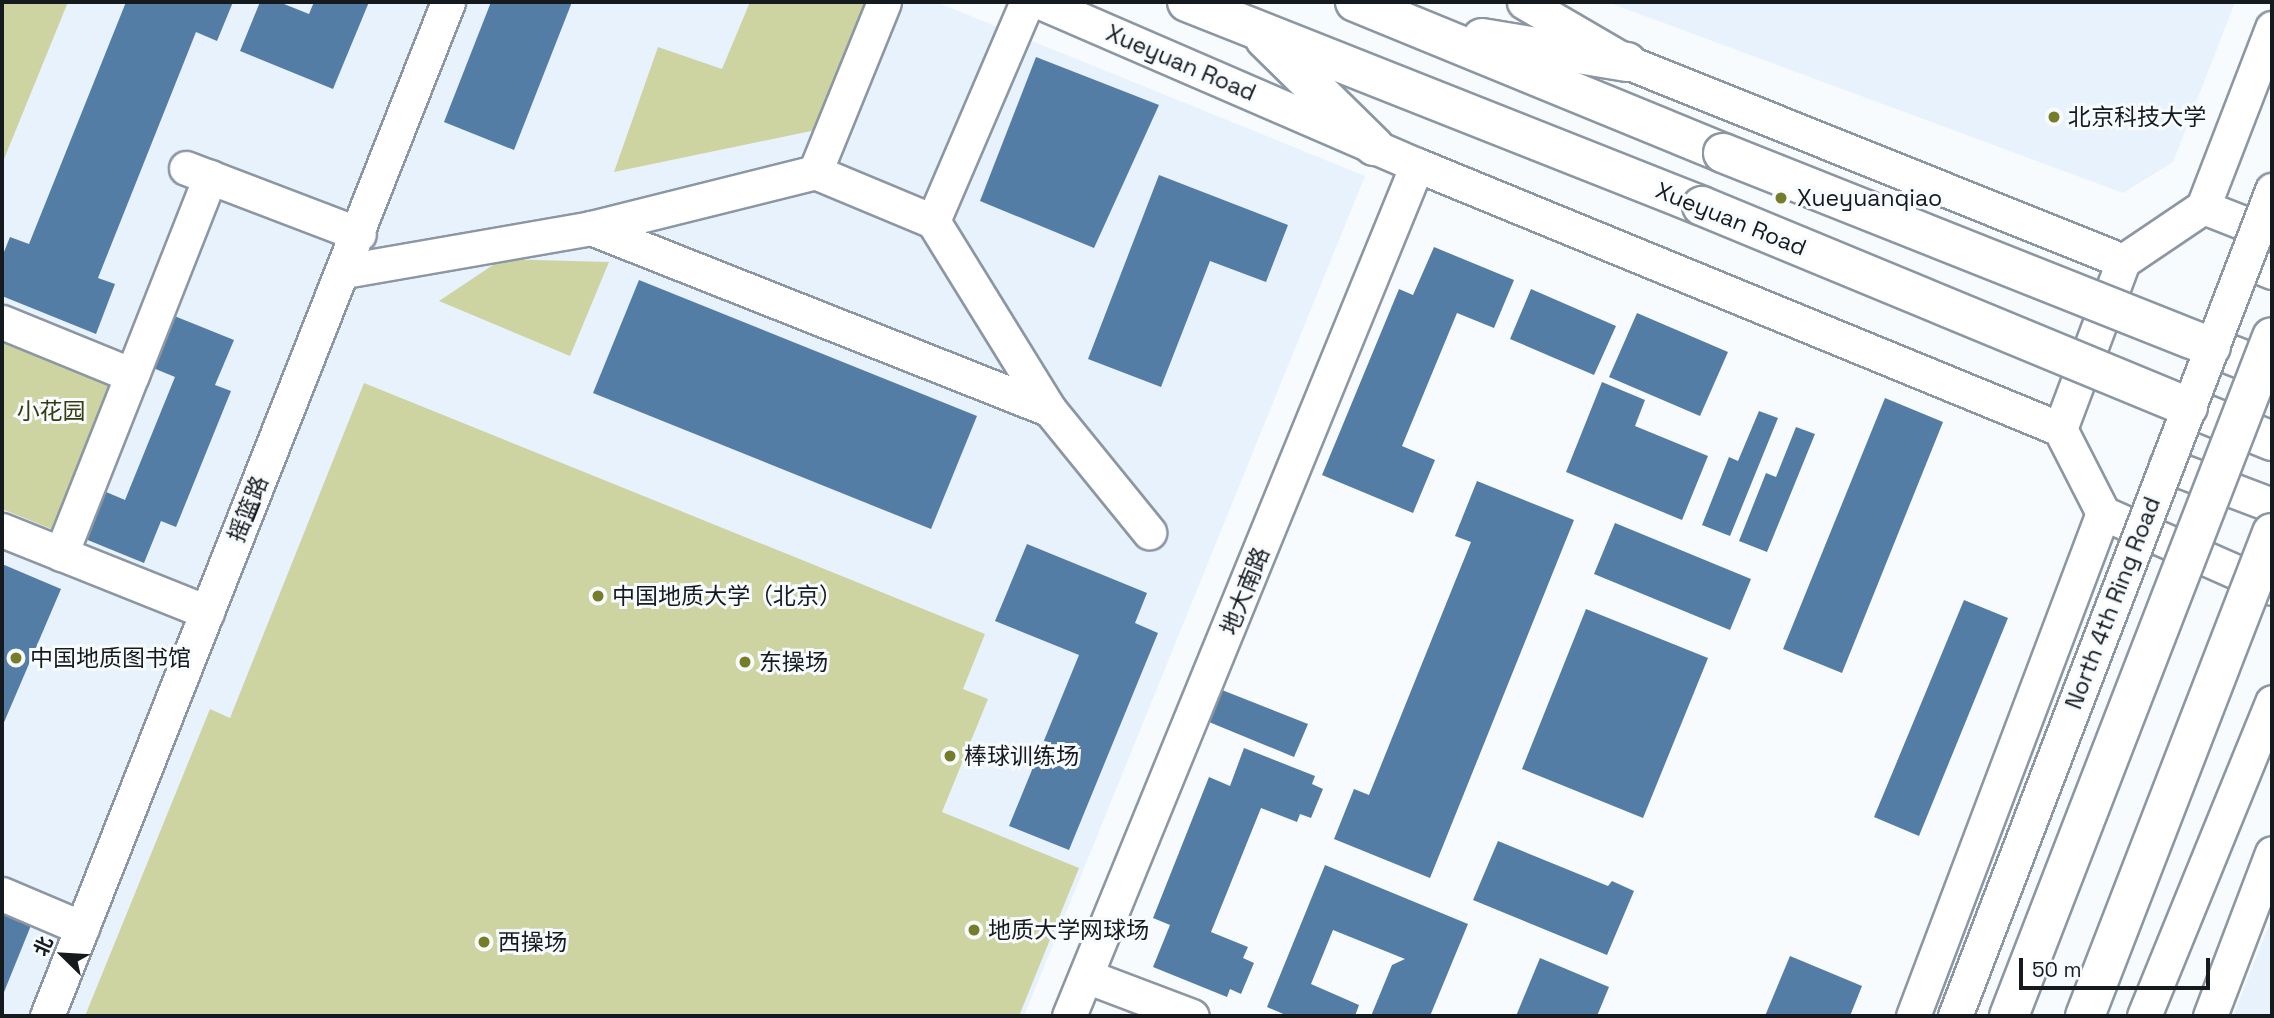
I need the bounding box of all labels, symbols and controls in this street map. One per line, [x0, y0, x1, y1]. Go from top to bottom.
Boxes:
street label: Xueyuan Road [1102, 19, 1260, 107]
place label: 北京科技大学 [2068, 103, 2206, 131]
marker: 北京科技大学 [2046, 109, 2062, 125]
street label: Xueyuan Road [1652, 176, 1810, 262]
place label: Xueyuanqiao [1797, 184, 1942, 212]
marker: Xueyuanqiao [1771, 188, 1791, 208]
park label: 小花园 [17, 397, 85, 425]
street label: 摇篮路 [222, 472, 274, 546]
street label: North 4th Ring Road [2060, 493, 2166, 713]
street label: 地大南路 [1215, 543, 1275, 639]
place label: 中国地质大学（北京） [612, 582, 842, 610]
marker: 中国地质大学（北京） [590, 588, 606, 604]
place label: 中国地质图书馆 [30, 644, 191, 672]
place label: 东操场 [759, 648, 828, 676]
marker: 中国地质图书馆 [8, 650, 24, 666]
marker: 东操场 [737, 654, 753, 670]
place label: 棒球训练场 [964, 742, 1079, 770]
marker: 棒球训练场 [942, 748, 958, 764]
place label: 地质大学网球场 [988, 916, 1149, 944]
north arrow [28, 920, 98, 990]
marker: 地质大学网球场 [966, 922, 982, 938]
place label: 西操场 [498, 928, 567, 956]
text: 北 [28, 932, 59, 960]
marker: 西操场 [476, 934, 492, 950]
scale bar [2022, 944, 2213, 988]
text: 50 m [2032, 956, 2082, 983]

